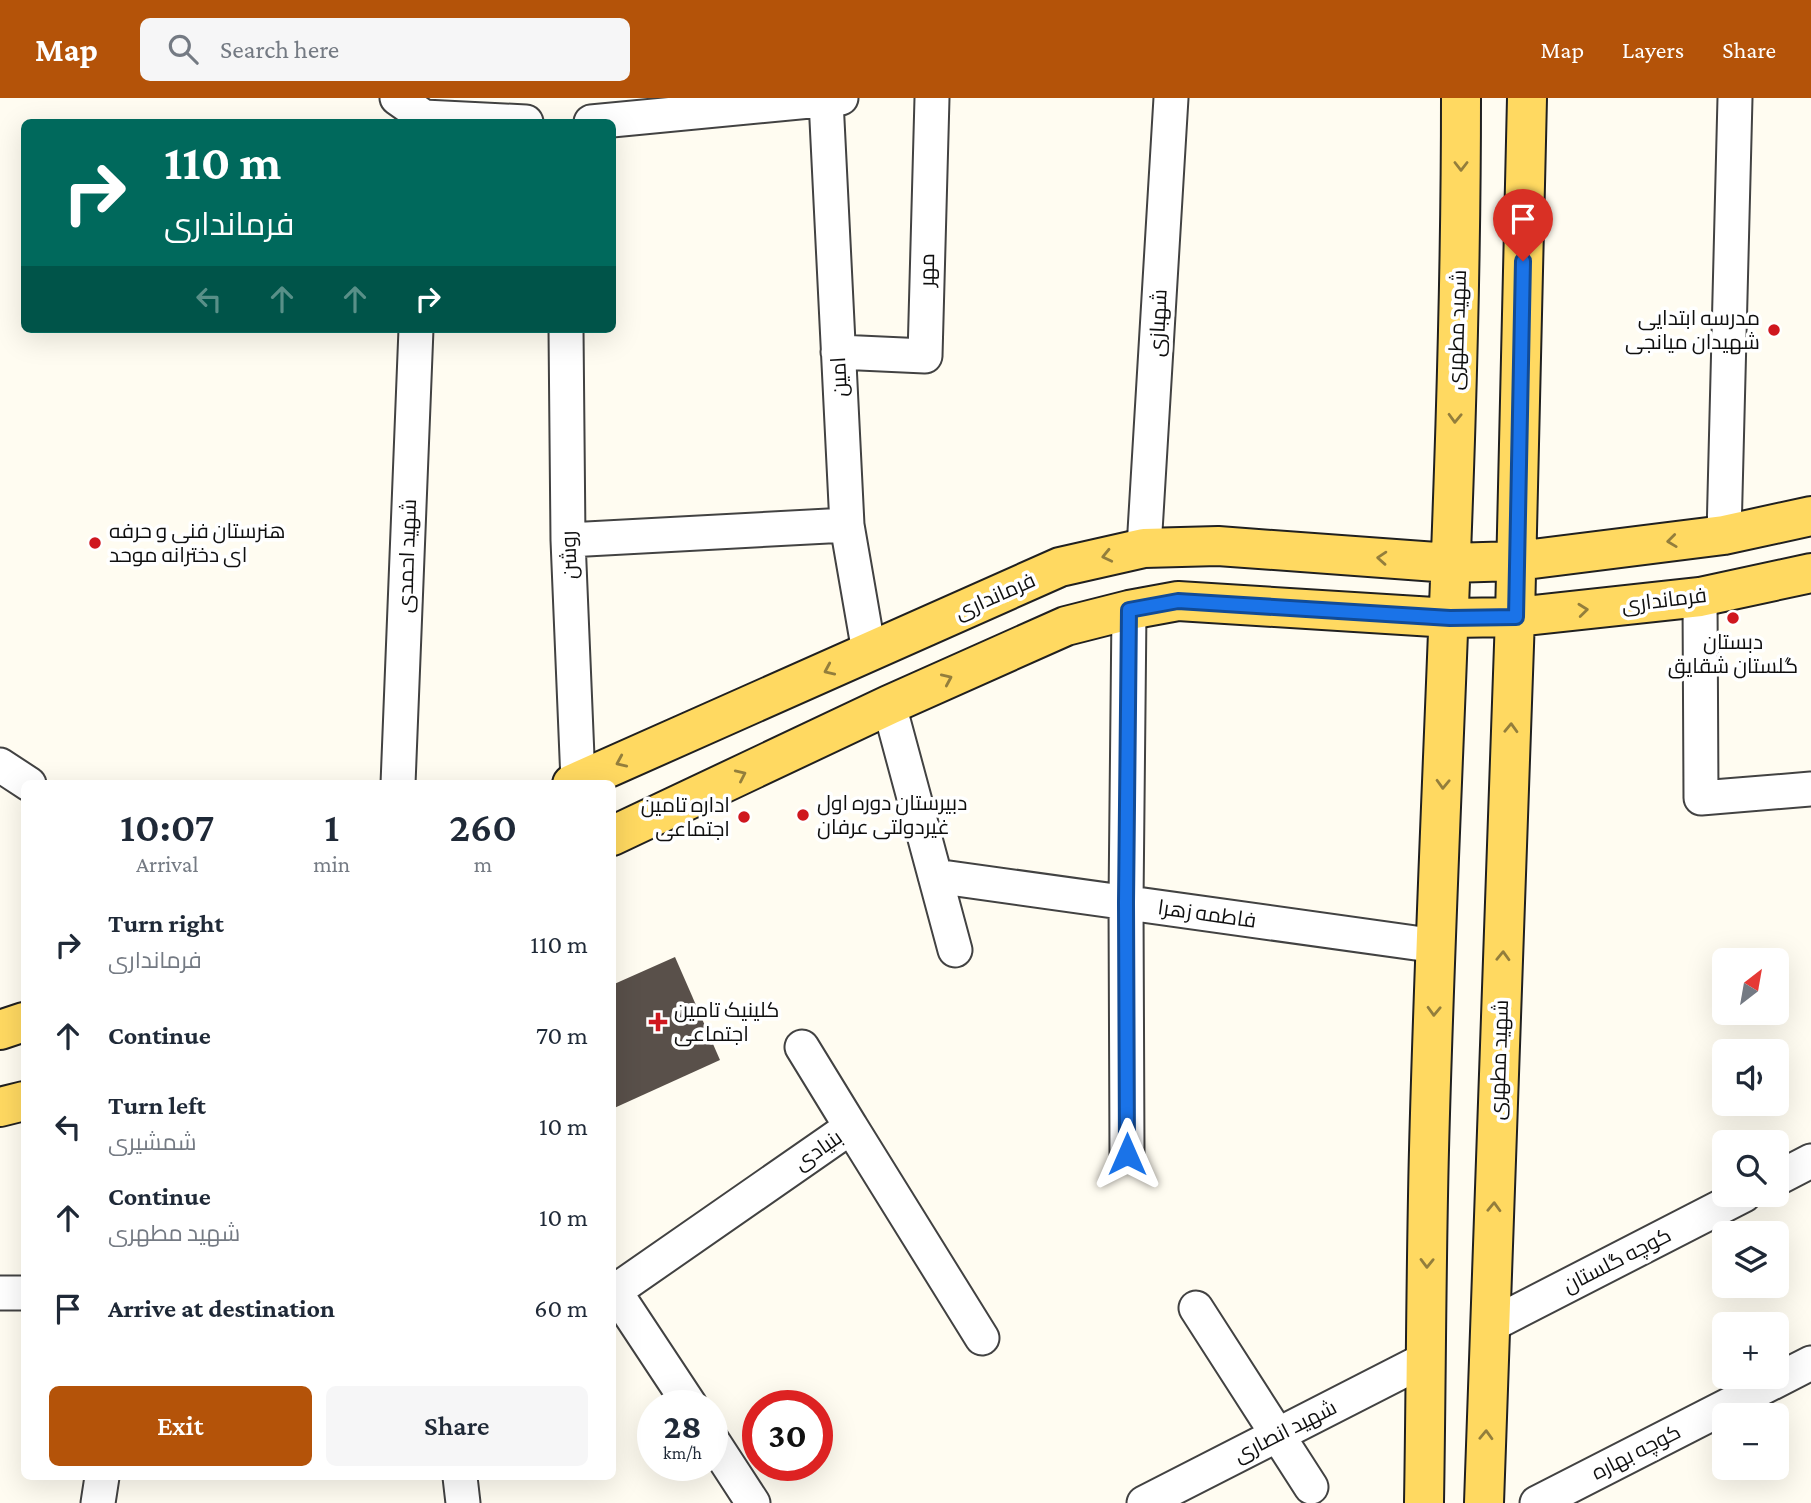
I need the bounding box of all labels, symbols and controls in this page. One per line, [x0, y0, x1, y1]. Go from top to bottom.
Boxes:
search box [140, 18, 630, 81]
icon: search [164, 30, 202, 68]
text: Map [35, 31, 98, 68]
text: Search here [220, 35, 339, 64]
text: Map [1540, 36, 1584, 63]
text: Layers [1622, 36, 1684, 63]
text: Share [1722, 36, 1776, 63]
text: 110 m [164, 135, 281, 190]
icon: right [49, 147, 140, 238]
one-way arrow [1453, 161, 1469, 172]
pin [1493, 189, 1553, 261]
icon: arrive [1504, 200, 1542, 238]
text: فرمانداری [164, 206, 294, 242]
street label: مهر [915, 253, 940, 288]
street label: شهید مطهری [1443, 269, 1472, 391]
icon: left [190, 280, 228, 318]
icon: ahead [263, 280, 301, 318]
icon: ahead [336, 280, 374, 318]
icon: right [409, 280, 447, 318]
street label: شهبازی [1144, 288, 1173, 358]
place label: مدرسه ابتدایی شهیدان میانجی [1625, 306, 1760, 355]
marker: مدرسه ابتدایی شهیدان میانجی [1766, 322, 1782, 338]
street label: امین [826, 356, 853, 398]
one-way arrow [1447, 413, 1462, 424]
street label: شهید احمدی [393, 499, 422, 613]
place label: هنرستان فنی و حرفه ای دخترانه موحد [109, 519, 286, 568]
street label: روشن [556, 530, 583, 580]
one-way arrow [1666, 534, 1678, 549]
marker: هنرستان فنی و حرفه ای دخترانه موحد [87, 535, 103, 551]
one-way arrow [1101, 548, 1113, 562]
one-way arrow [1377, 550, 1388, 565]
street label: فرمانداری [951, 568, 1039, 625]
street label: فرمانداری [1620, 583, 1708, 618]
one-way arrow [1578, 602, 1589, 617]
marker: دبستان گلستان شقایق [1725, 610, 1741, 626]
place label: دبستان گلستان شقایق [1668, 630, 1798, 679]
one-way arrow [824, 662, 837, 676]
one-way arrow [939, 673, 952, 687]
one-way arrow [1504, 722, 1519, 733]
one-way arrow [616, 754, 629, 768]
one-way arrow [733, 770, 746, 784]
one-way arrow [1436, 779, 1451, 790]
place label: دبیرستان دوره اول غیردولتی عرفان [817, 791, 967, 840]
place label: اداره تامین اجتماعی [641, 793, 730, 842]
text: 10:07 [120, 803, 214, 850]
text: 1 [324, 803, 339, 850]
text: 260 [449, 803, 517, 850]
marker: دبیرستان دوره اول غیردولتی عرفان [795, 807, 811, 823]
marker: اداره تامین اجتماعی [736, 809, 752, 825]
text: Arrival [136, 851, 198, 877]
text: min [313, 851, 350, 877]
text: m [474, 851, 492, 877]
street label: فاطمه زهرا [1156, 895, 1258, 933]
text: Turn right [108, 909, 224, 938]
icon: right [49, 926, 87, 964]
text: 110 m [530, 930, 588, 959]
text: فرمانداری [108, 947, 202, 973]
north arrow [1712, 948, 1788, 1026]
map controls [1712, 948, 1789, 1480]
one-way arrow [1495, 950, 1510, 961]
place label: کلینیک تامین اجتماعی [674, 998, 779, 1047]
street label: شهید مطهری [1485, 999, 1514, 1121]
one-way arrow [1427, 1006, 1442, 1017]
marker: کلینیک تامین اجتماعی [648, 1012, 668, 1032]
icon: ahead [49, 1017, 87, 1055]
text: Continue [108, 1021, 211, 1050]
text: 70 m [536, 1021, 588, 1050]
button: sound [1712, 1039, 1789, 1116]
text: Turn left [108, 1091, 206, 1120]
icon: left [49, 1108, 87, 1146]
text: 10 m [539, 1112, 588, 1141]
position arrow [1090, 1117, 1164, 1191]
street label: بنیادی [789, 1125, 847, 1176]
text: شمشیری [108, 1129, 197, 1155]
button: search [1712, 1130, 1789, 1207]
text: Continue [108, 1182, 211, 1211]
icon: ahead [49, 1199, 87, 1237]
one-way arrow [1486, 1202, 1501, 1213]
text: 10 m [539, 1203, 588, 1232]
text: شهید مطهری [108, 1220, 240, 1246]
button: layers [1712, 1221, 1789, 1298]
street label: کوچه گلستان [1559, 1223, 1676, 1299]
one-way arrow [1419, 1258, 1435, 1269]
icon: arrive [49, 1290, 87, 1328]
text: Arrive at destination [108, 1294, 335, 1323]
text: 60 m [534, 1294, 588, 1323]
button: + [1712, 1312, 1789, 1389]
button: Exit [49, 1386, 312, 1466]
button: Share [326, 1386, 588, 1466]
speed limit sign: 30 [742, 1390, 833, 1481]
street label: شهید انصاری [1230, 1395, 1341, 1468]
button: − [1712, 1403, 1789, 1480]
text: 28 [663, 1407, 702, 1446]
street label: کوچه بهاره [1588, 1419, 1685, 1486]
one-way arrow [1479, 1429, 1494, 1440]
text: km/h [663, 1443, 702, 1463]

